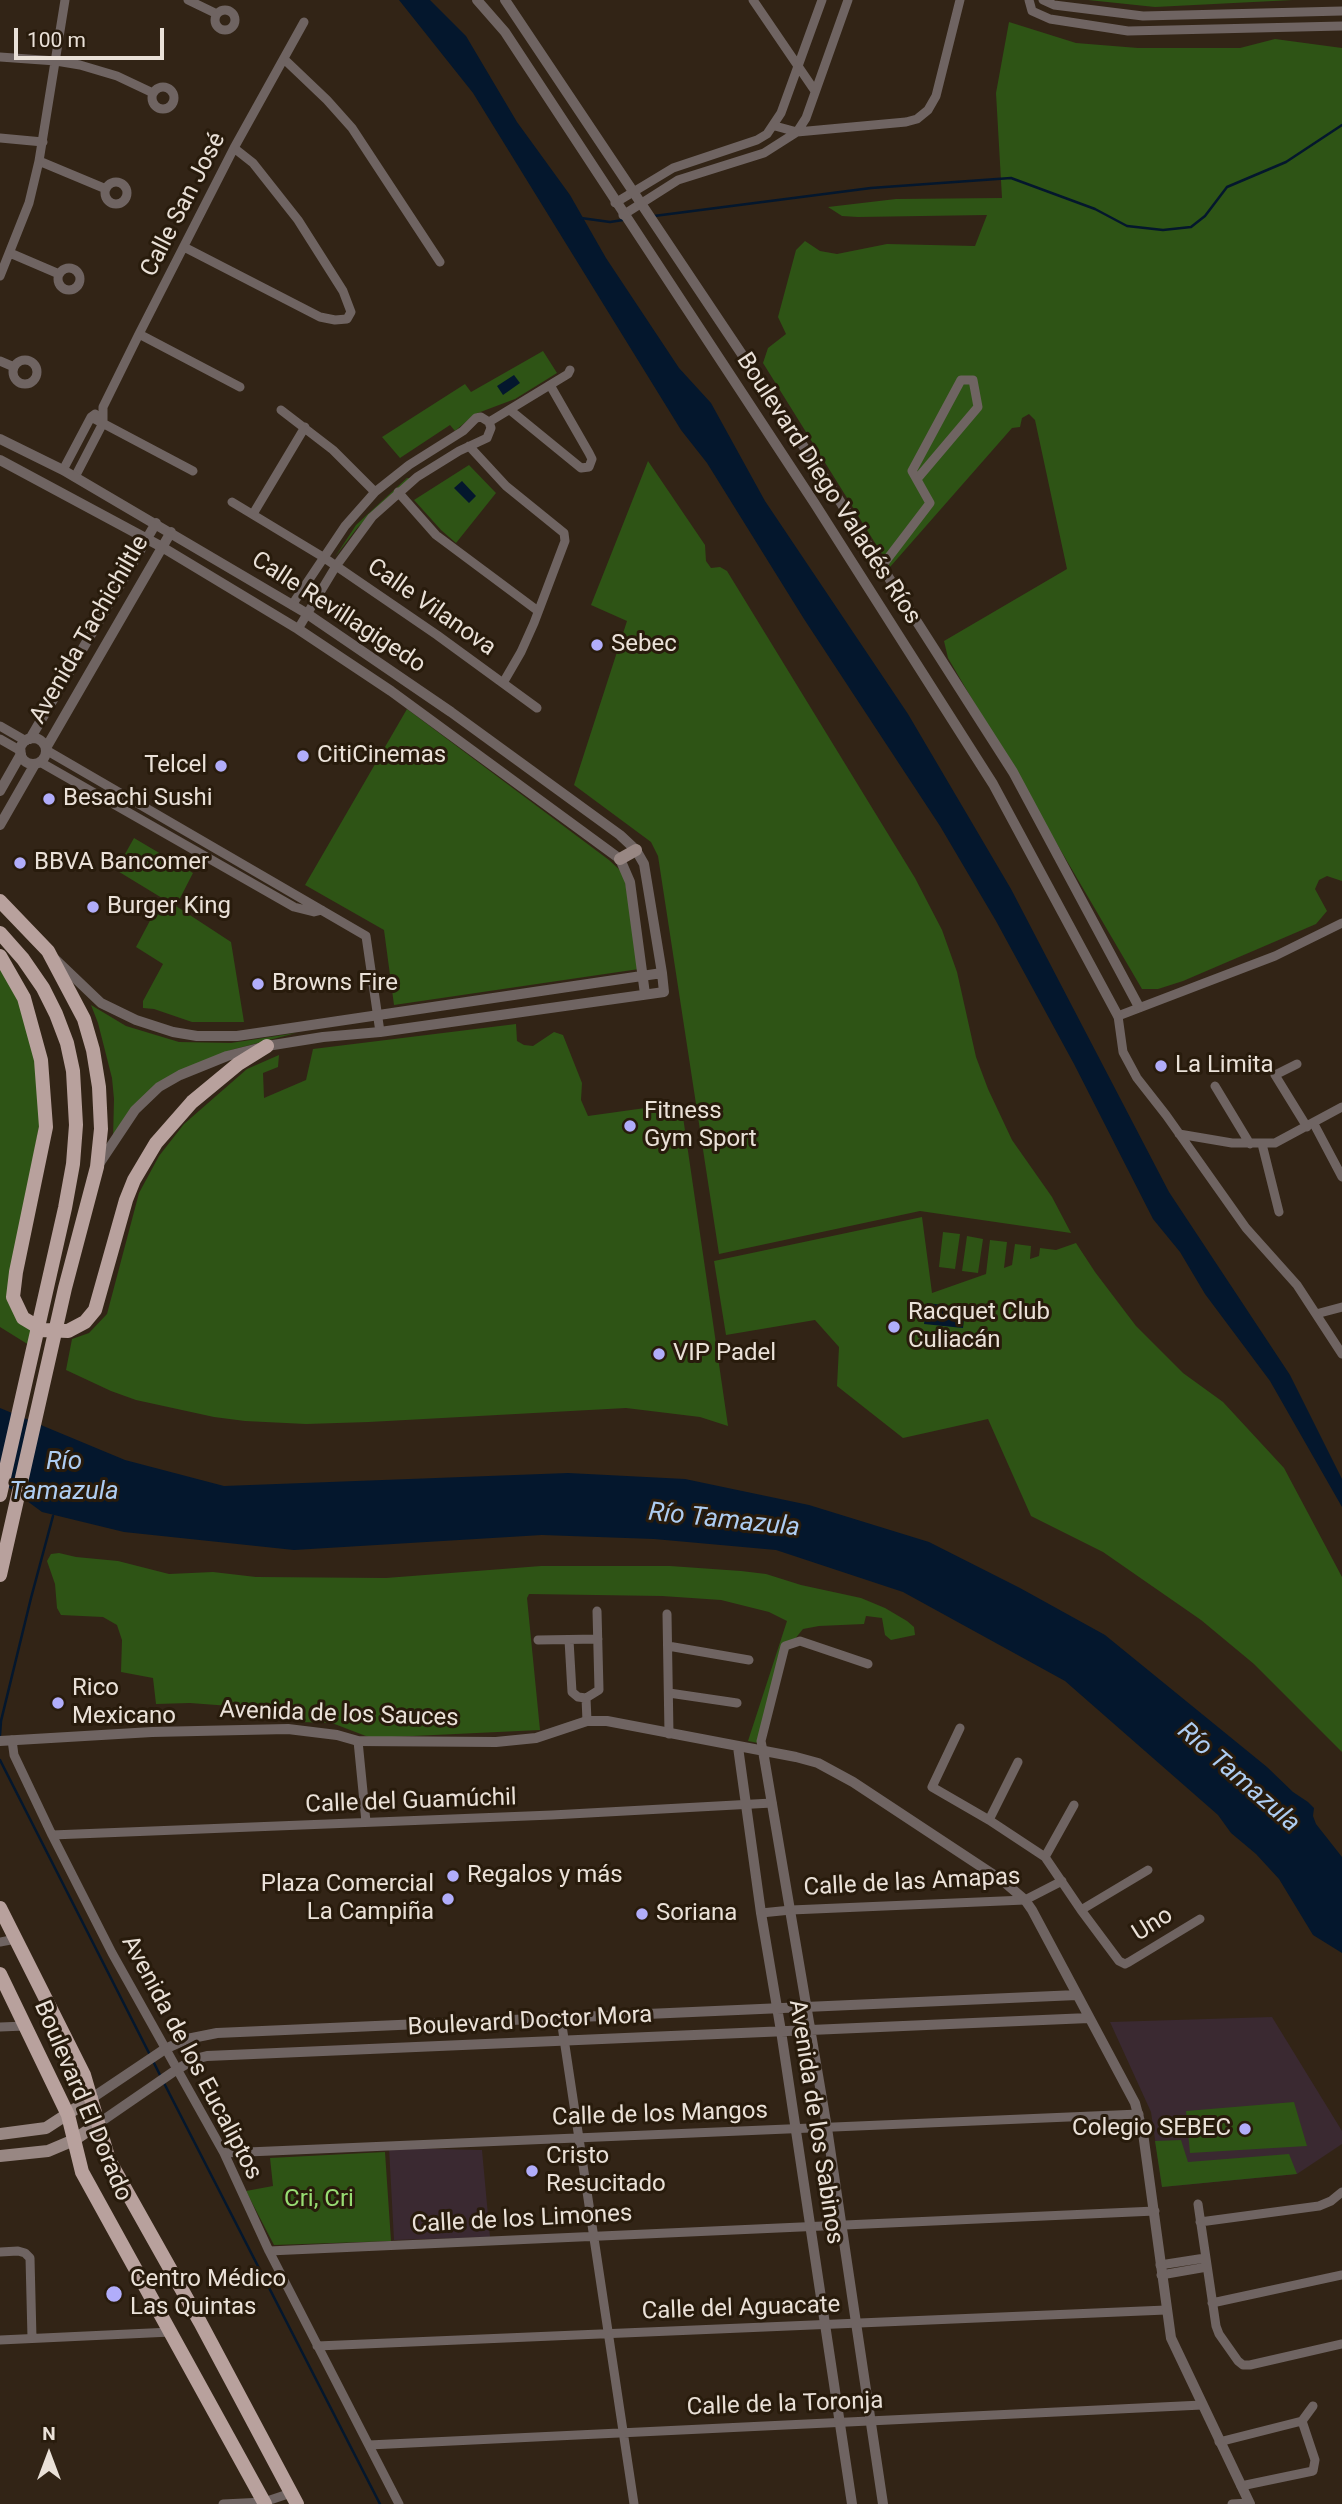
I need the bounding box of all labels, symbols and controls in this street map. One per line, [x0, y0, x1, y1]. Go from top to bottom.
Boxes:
scale bar [18, 14, 168, 58]
text: 100 m [27, 28, 86, 52]
street label: Calle San José [135, 128, 233, 282]
street label: Boulevard Diego Valadés Ríos [729, 348, 927, 630]
street label: Avenida Tachichiltle [24, 531, 156, 729]
street label: Calle Revillagigedo [246, 546, 430, 680]
street label: Calle Vilanova [361, 553, 501, 663]
place label: Sebec [611, 631, 677, 659]
marker: Sebec [589, 637, 605, 653]
place label: CitiCinemas [317, 742, 446, 770]
marker: CitiCinemas [295, 748, 311, 764]
place label: Telcel [144, 752, 207, 780]
marker: Telcel [213, 758, 229, 774]
place label: Besachi Sushi [63, 785, 213, 813]
marker: Besachi Sushi [41, 791, 57, 807]
place label: BBVA Bancomer [34, 849, 209, 877]
marker: BBVA Bancomer [12, 855, 28, 871]
place label: Burger King [107, 893, 231, 921]
marker: Burger King [85, 899, 101, 915]
place label: Browns Fire [272, 970, 398, 998]
marker: Browns Fire [250, 976, 266, 992]
place label: La Limita [1175, 1052, 1273, 1080]
marker: La Limita [1153, 1058, 1169, 1074]
place label: Fitness Gym Sport [644, 1098, 757, 1154]
marker: Fitness Gym Sport [622, 1118, 638, 1134]
place label: Racquet Club Culiacán [908, 1299, 1050, 1355]
marker: Racquet Club Culiacán [886, 1319, 902, 1335]
place label: VIP Padel [673, 1340, 776, 1368]
marker: VIP Padel [651, 1346, 667, 1362]
water label: Río Tamazula [9, 1446, 119, 1508]
water label: Río Tamazula [647, 1498, 801, 1544]
place label: Rico Mexicano [72, 1675, 176, 1731]
marker: Rico Mexicano [50, 1695, 66, 1711]
street label: Avenida de los Sauces [219, 1696, 459, 1734]
water label: Río Tamazula [1170, 1716, 1306, 1840]
street label: Calle del Guamúchil [305, 1784, 517, 1820]
place label: Regalos y más [467, 1862, 623, 1890]
street label: Calle de las Amapas [803, 1863, 1021, 1903]
marker: Regalos y más [445, 1868, 461, 1884]
place label: Plaza Comercial La Campiña [261, 1871, 434, 1927]
marker: Plaza Comercial La Campiña [440, 1891, 456, 1907]
place label: Soriana [656, 1900, 737, 1928]
street label: Uno [1127, 1902, 1179, 1948]
marker: Soriana [634, 1906, 650, 1922]
street label: Avenida de los Eucaliptos [114, 1931, 268, 2185]
street label: Boulevard El Dorado [27, 1996, 137, 2206]
street label: Avenida de los Sabinos [781, 1998, 849, 2246]
street label: Boulevard Doctor Mora [407, 2001, 653, 2043]
street label: Calle de los Mangos [552, 2097, 768, 2133]
place label: Colegio SEBEC [1072, 2115, 1231, 2143]
marker: Colegio SEBEC [1237, 2121, 1253, 2137]
place label: Cristo Resucitado [546, 2143, 666, 2199]
marker: Cristo Resucitado [524, 2163, 540, 2179]
park label: Cri, Cri [284, 2186, 354, 2214]
street label: Calle de los Limones [411, 2200, 633, 2240]
place label: Centro Médico Las Quintas [130, 2266, 286, 2322]
marker: Centro Médico Las Quintas [104, 2284, 124, 2304]
street label: Calle del Aguacate [641, 2291, 841, 2327]
street label: Calle de la Toronja [686, 2387, 884, 2423]
north arrow [14, 2420, 84, 2490]
text: N [42, 2422, 56, 2445]

